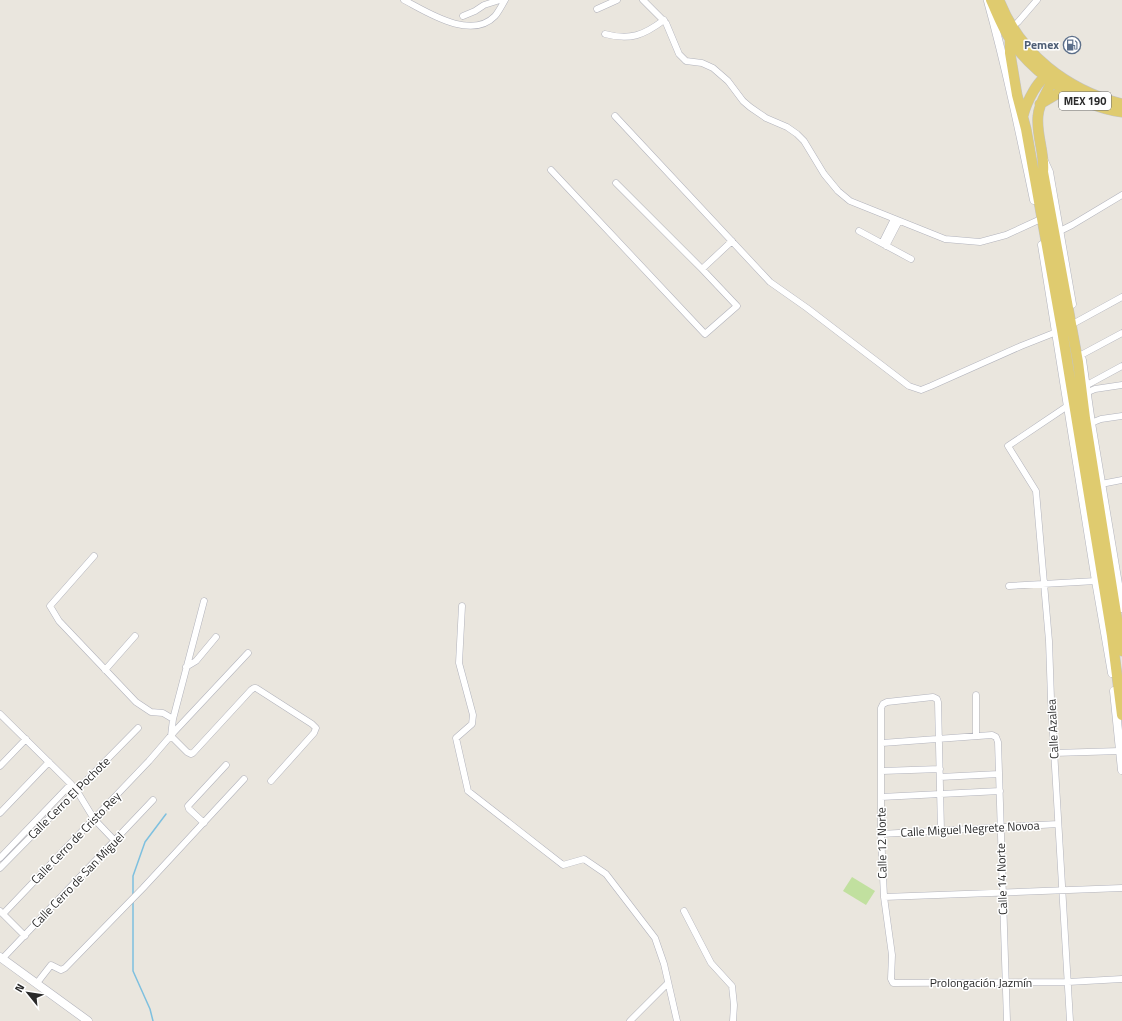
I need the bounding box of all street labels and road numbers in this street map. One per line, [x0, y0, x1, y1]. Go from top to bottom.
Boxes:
road number: MEX 190 [1059, 92, 1111, 110]
street label: Calle Azalea [1041, 698, 1064, 760]
street label: Calle Cerro El Pochote [23, 752, 114, 843]
street label: Calle Cerro de Cristo Rey [26, 787, 125, 888]
street label: Calle 12 Norte [871, 807, 892, 879]
street label: Calle Miguel Negrete Novoa [900, 815, 1040, 842]
street label: Calle Cerro de San Miguel [27, 827, 129, 932]
street label: Calle 14 Norte [991, 843, 1012, 915]
street label: Prolongación Jazmín [930, 973, 1032, 992]

